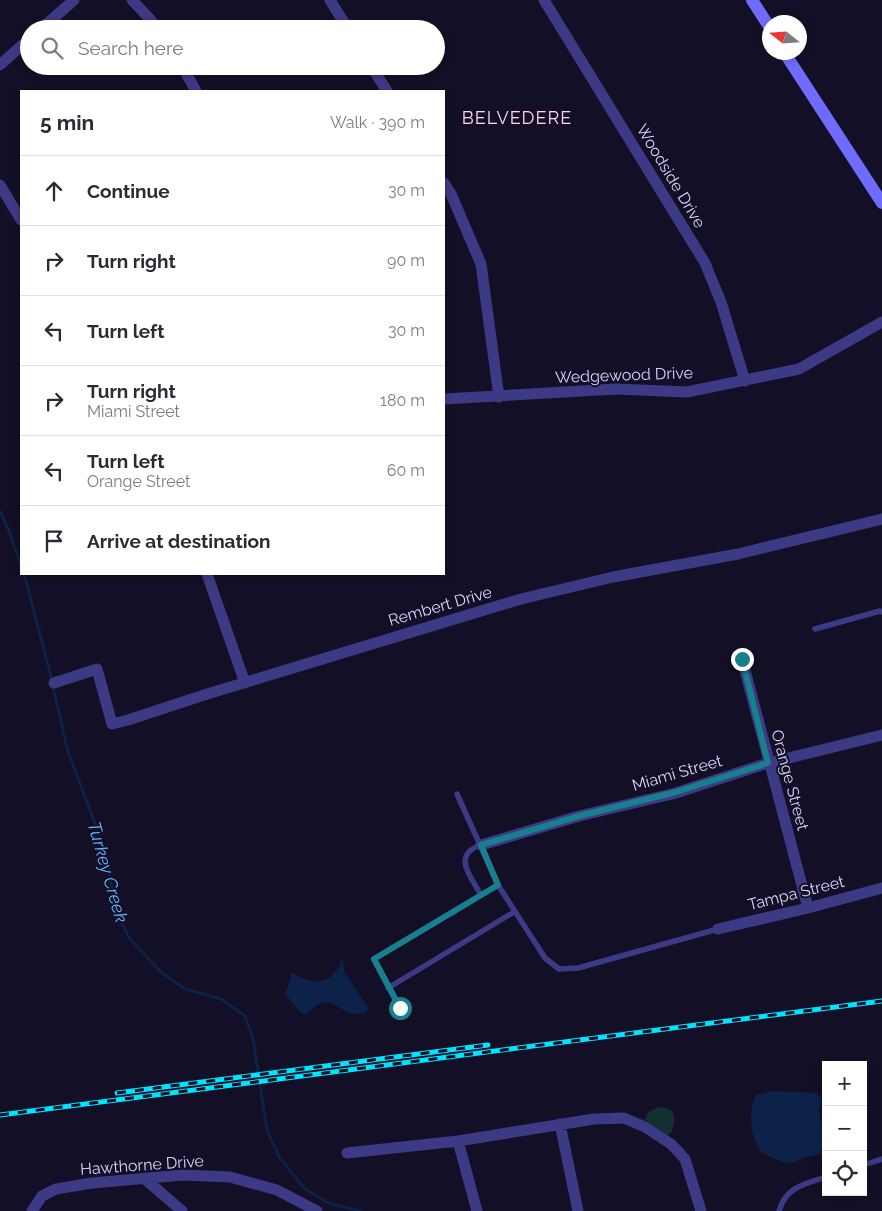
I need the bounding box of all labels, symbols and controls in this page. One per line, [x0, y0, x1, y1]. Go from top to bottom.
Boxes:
north arrow [762, 15, 807, 60]
search box [20, 20, 445, 75]
icon: search [38, 34, 66, 62]
text: Search here [78, 37, 184, 59]
district label: BELVEDERE [462, 107, 572, 128]
text: 5 min [40, 110, 94, 135]
text: Walk · 390 m [330, 113, 425, 132]
street label: Woodside Drive [633, 121, 709, 231]
icon: ahead [40, 177, 68, 205]
text: Continue [87, 180, 170, 202]
text: 30 m [388, 181, 425, 200]
icon: right [40, 247, 68, 275]
text: Turn right [87, 250, 176, 272]
text: 90 m [387, 251, 425, 270]
icon: left [40, 317, 68, 345]
text: Turn left [87, 320, 164, 342]
text: 30 m [388, 321, 425, 340]
street label: Wedgewood Drive [555, 363, 693, 387]
text: Turn right [87, 380, 176, 402]
icon: right [40, 387, 68, 415]
text: 180 m [380, 391, 425, 410]
text: Miami Street [87, 402, 180, 421]
text: Turn left [87, 450, 164, 472]
icon: left [40, 457, 68, 485]
text: 60 m [387, 461, 425, 480]
text: Orange Street [87, 472, 190, 491]
icon: arrive [40, 527, 68, 555]
text: Arrive at destination [87, 530, 271, 552]
street label: Rembert Drive [386, 582, 494, 630]
route end [731, 648, 754, 671]
street label: Orange Street [767, 728, 813, 833]
street label: Miami Street [630, 751, 725, 795]
water label: Turkey Creek [84, 819, 133, 925]
street label: Tampa Street [746, 872, 847, 914]
route start [389, 997, 412, 1020]
map controls [822, 1061, 867, 1196]
button: + [822, 1061, 867, 1106]
button: − [822, 1106, 867, 1151]
street label: Hawthorne Drive [79, 1151, 205, 1179]
button: locate [822, 1151, 867, 1196]

